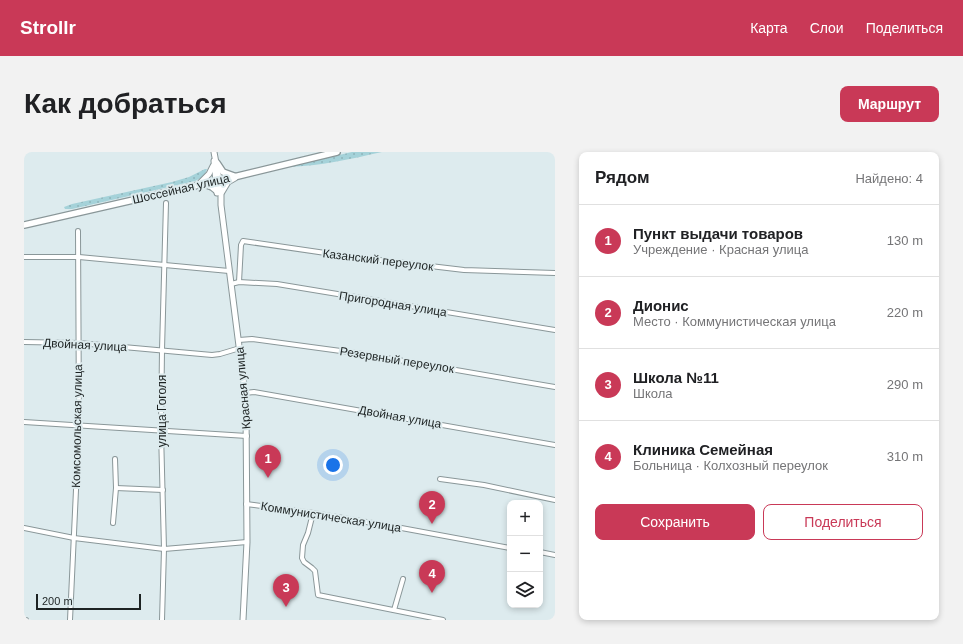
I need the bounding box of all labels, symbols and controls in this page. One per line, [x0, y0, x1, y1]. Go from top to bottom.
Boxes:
text: Strollr [20, 17, 76, 38]
text: Карта [750, 20, 788, 36]
text: Слои [810, 20, 844, 36]
text: Поделиться [866, 20, 943, 36]
button: Маршрут [840, 86, 939, 122]
text: Как добраться [24, 88, 226, 119]
text: Рядом [595, 168, 650, 187]
street label: Шоссейная улица [131, 171, 231, 207]
text: Найдено: 4 [855, 171, 923, 186]
text: Пункт выдачи товаров [633, 225, 803, 242]
text: 1 [604, 233, 612, 248]
text: 130 m [887, 233, 923, 248]
text: Учреждение · Красная улица [633, 242, 808, 257]
street label: Казанский переулок [322, 246, 435, 274]
street label: Пригородная улица [338, 289, 448, 319]
text: Дионис [633, 297, 689, 314]
text: 2 [604, 305, 612, 320]
text: 220 m [887, 305, 923, 320]
text: Место · Коммунистическая улица [633, 314, 836, 329]
street label: Двойная улица [43, 336, 128, 354]
street label: Резервный переулок [339, 344, 456, 376]
street label: Красная улица [232, 346, 254, 430]
street label: Комсомольская улица [69, 364, 85, 488]
text: Школа №11 [633, 369, 719, 386]
street label: улица Гоголя [155, 375, 169, 447]
text: 3 [604, 377, 612, 392]
text: 290 m [887, 377, 923, 392]
text: Школа [633, 386, 673, 401]
street label: Двойная улица [357, 403, 443, 431]
text: Клиника Семейная [633, 441, 773, 458]
pin: 1 [255, 445, 281, 478]
text: 4 [604, 449, 612, 464]
text: 310 m [887, 449, 923, 464]
your location [323, 455, 343, 475]
text: Больница · Колхозный переулок [633, 458, 828, 473]
pin: 2 [419, 491, 445, 524]
street label: Коммунистическая улица [260, 499, 402, 535]
map controls [507, 500, 543, 608]
button: + [507, 500, 543, 536]
button: Сохранить [595, 504, 755, 540]
button: Поделиться [763, 504, 923, 540]
button: − [507, 536, 543, 572]
pin: 4 [419, 560, 445, 593]
button: layers [507, 572, 543, 608]
pin: 3 [273, 574, 299, 607]
scale bar [36, 592, 141, 611]
text: 200 m [42, 595, 73, 607]

